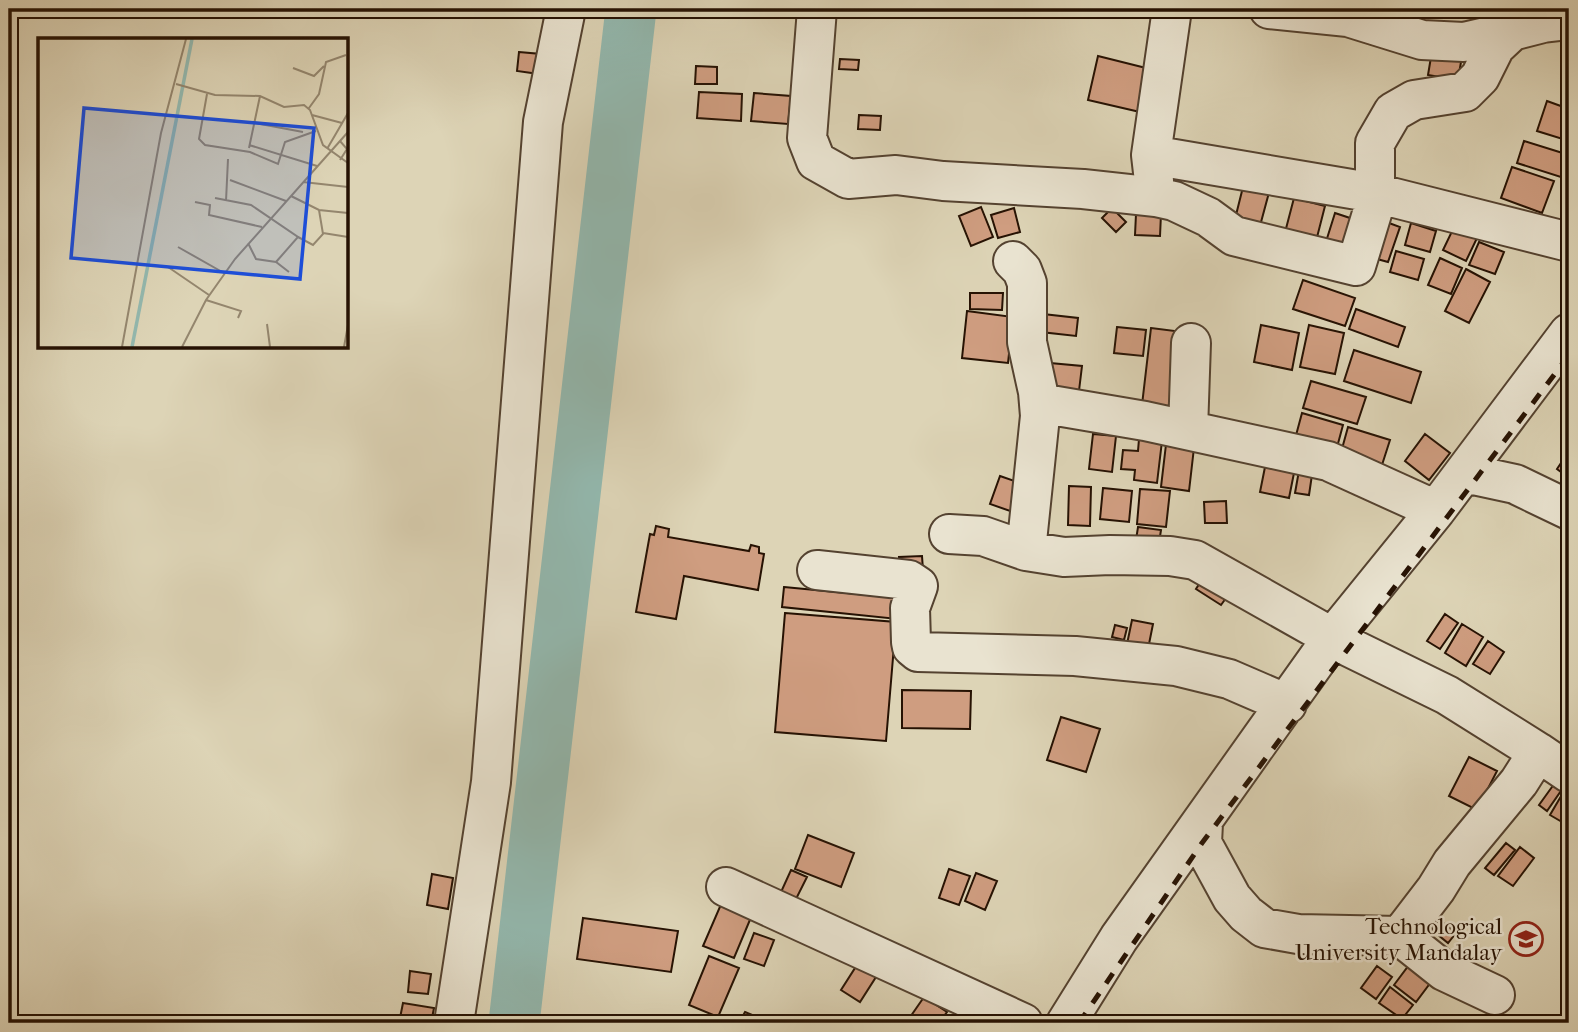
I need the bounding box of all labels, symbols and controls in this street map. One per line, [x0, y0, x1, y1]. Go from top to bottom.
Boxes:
inset map [38, 38, 348, 348]
place label: Technological University Mandalay [1295, 913, 1503, 966]
school or university icon: Technological University Mandalay [1507, 920, 1545, 958]

